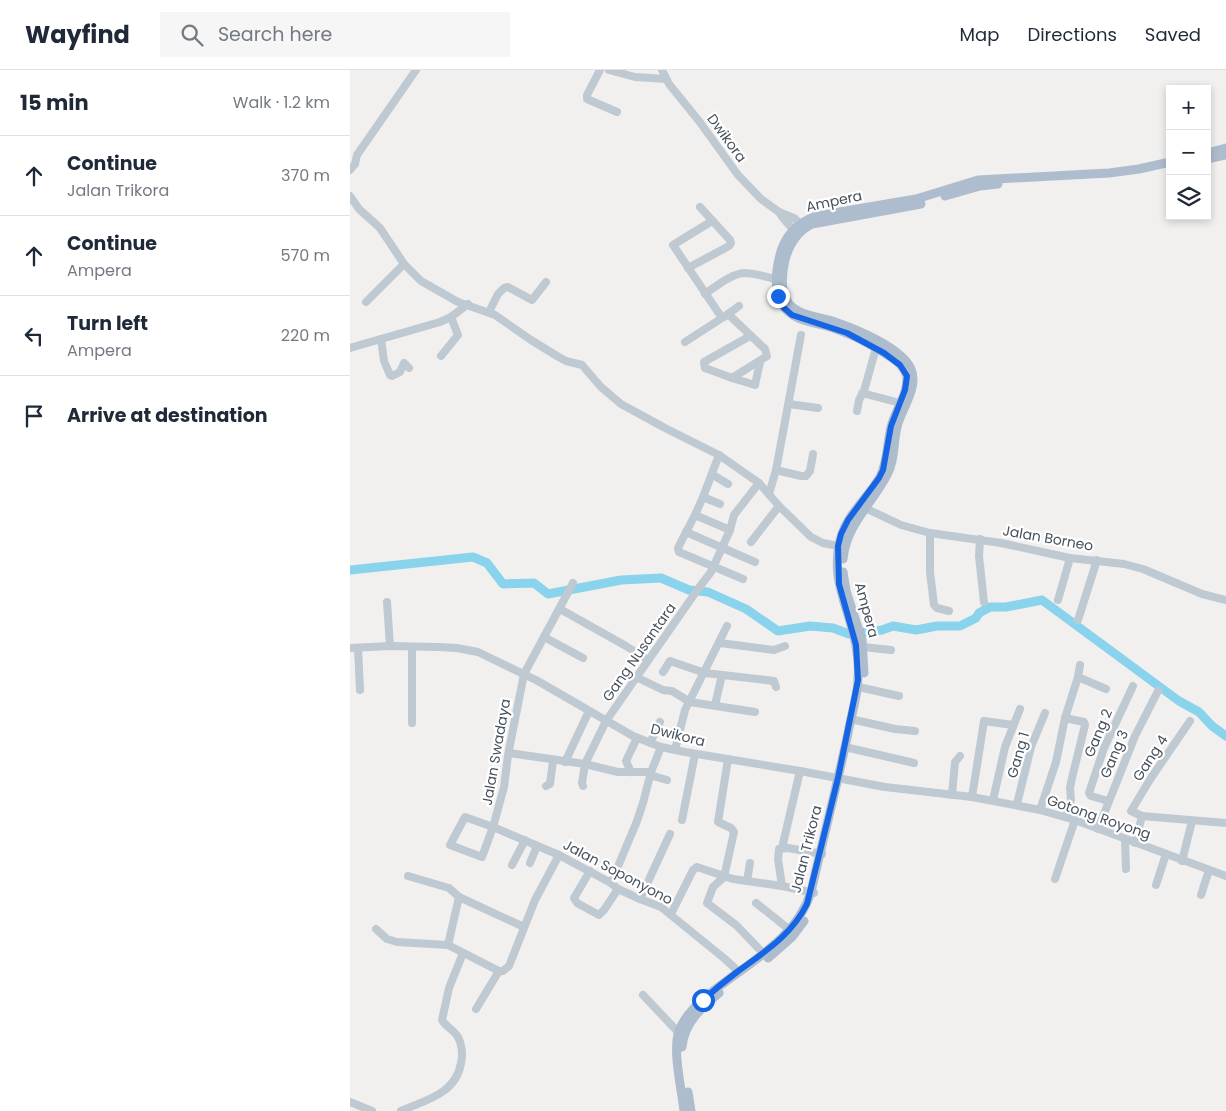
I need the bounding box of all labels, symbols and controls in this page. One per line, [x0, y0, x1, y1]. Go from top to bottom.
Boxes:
search box [160, 12, 510, 57]
text: Wayfind [25, 18, 130, 51]
icon: search [178, 21, 206, 49]
text: Search here [218, 21, 332, 48]
text: Map [960, 22, 999, 47]
text: Directions [1027, 22, 1117, 47]
text: Saved [1145, 22, 1201, 47]
map controls [1166, 85, 1211, 220]
button: + [1166, 85, 1211, 130]
text: 15 min [20, 88, 89, 117]
text: Walk · 1.2 km [233, 91, 330, 114]
street label: Dwikora [703, 110, 751, 166]
button: − [1166, 130, 1211, 175]
text: Continue [67, 150, 157, 177]
icon: ahead [20, 162, 48, 190]
text: 370 m [281, 164, 330, 187]
button: layers [1166, 175, 1211, 220]
text: Jalan Trikora [67, 179, 169, 202]
street label: Ampera [804, 185, 864, 217]
text: Continue [67, 230, 157, 257]
icon: ahead [20, 242, 48, 270]
text: 570 m [280, 244, 330, 267]
text: Ampera [67, 259, 132, 282]
route end [767, 285, 790, 308]
text: Turn left [67, 310, 148, 337]
icon: left [20, 322, 48, 350]
text: 220 m [281, 324, 330, 347]
text: Ampera [67, 339, 132, 362]
icon: arrive [20, 402, 48, 430]
text: Arrive at destination [67, 402, 268, 429]
street label: Jalan Borneo [1001, 520, 1095, 556]
street label: Ampera [850, 580, 884, 640]
street label: Gang Nusantara [597, 599, 681, 705]
street label: Jalan Swadaya [477, 697, 515, 807]
street label: Gang 2 [1079, 706, 1117, 760]
street label: Dwikora [649, 719, 707, 751]
street label: Gang 3 [1095, 727, 1133, 781]
street label: Gang 1 [1002, 730, 1034, 780]
street label: Gang 4 [1128, 731, 1172, 785]
street label: Gotong Royong [1044, 790, 1154, 844]
street label: Jalan Trikora [785, 803, 827, 895]
street label: Jalan Soponyono [560, 835, 677, 909]
route start [692, 989, 715, 1012]

